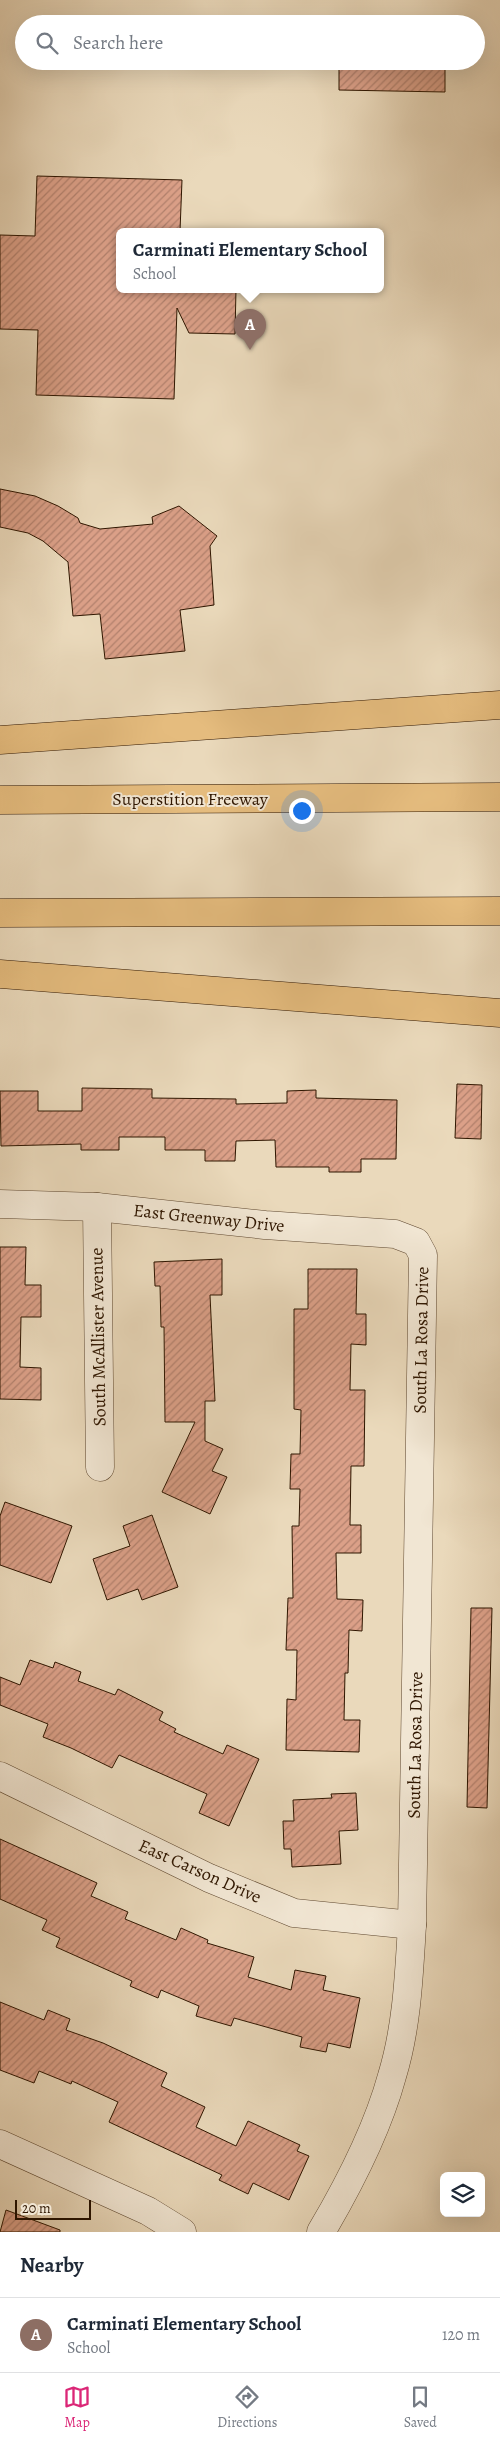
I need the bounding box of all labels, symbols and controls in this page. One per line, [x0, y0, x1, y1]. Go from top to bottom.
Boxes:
search box [15, 15, 485, 70]
icon: search [33, 29, 61, 57]
text: Search here [73, 30, 163, 56]
popup [116, 228, 384, 293]
text: Carminati Elementary School [133, 237, 367, 263]
text: School [133, 263, 176, 285]
pin: A [234, 309, 266, 350]
street label: Superstition Freeway [112, 787, 269, 811]
your location [289, 798, 315, 824]
street label: East Greenway Drive [132, 1198, 286, 1238]
street label: South McAllister Avenue [84, 1247, 112, 1427]
street label: South La Rosa Drive [408, 1266, 434, 1414]
street label: South La Rosa Drive [402, 1671, 428, 1819]
street label: East Carson Drive [135, 1833, 265, 1909]
map controls [440, 2172, 485, 2217]
button: layers [440, 2172, 485, 2217]
scale bar [15, 2197, 91, 2220]
text: 20 m [22, 2199, 51, 2218]
text: Nearby [20, 2251, 83, 2279]
text: Carminati Elementary School [67, 2311, 301, 2337]
text: A [31, 2324, 41, 2346]
text: 120 m [442, 2324, 480, 2346]
text: School [67, 2337, 110, 2359]
tab: Map [63, 2383, 91, 2432]
tab: Directions [217, 2383, 277, 2432]
tab: Saved [404, 2383, 437, 2432]

